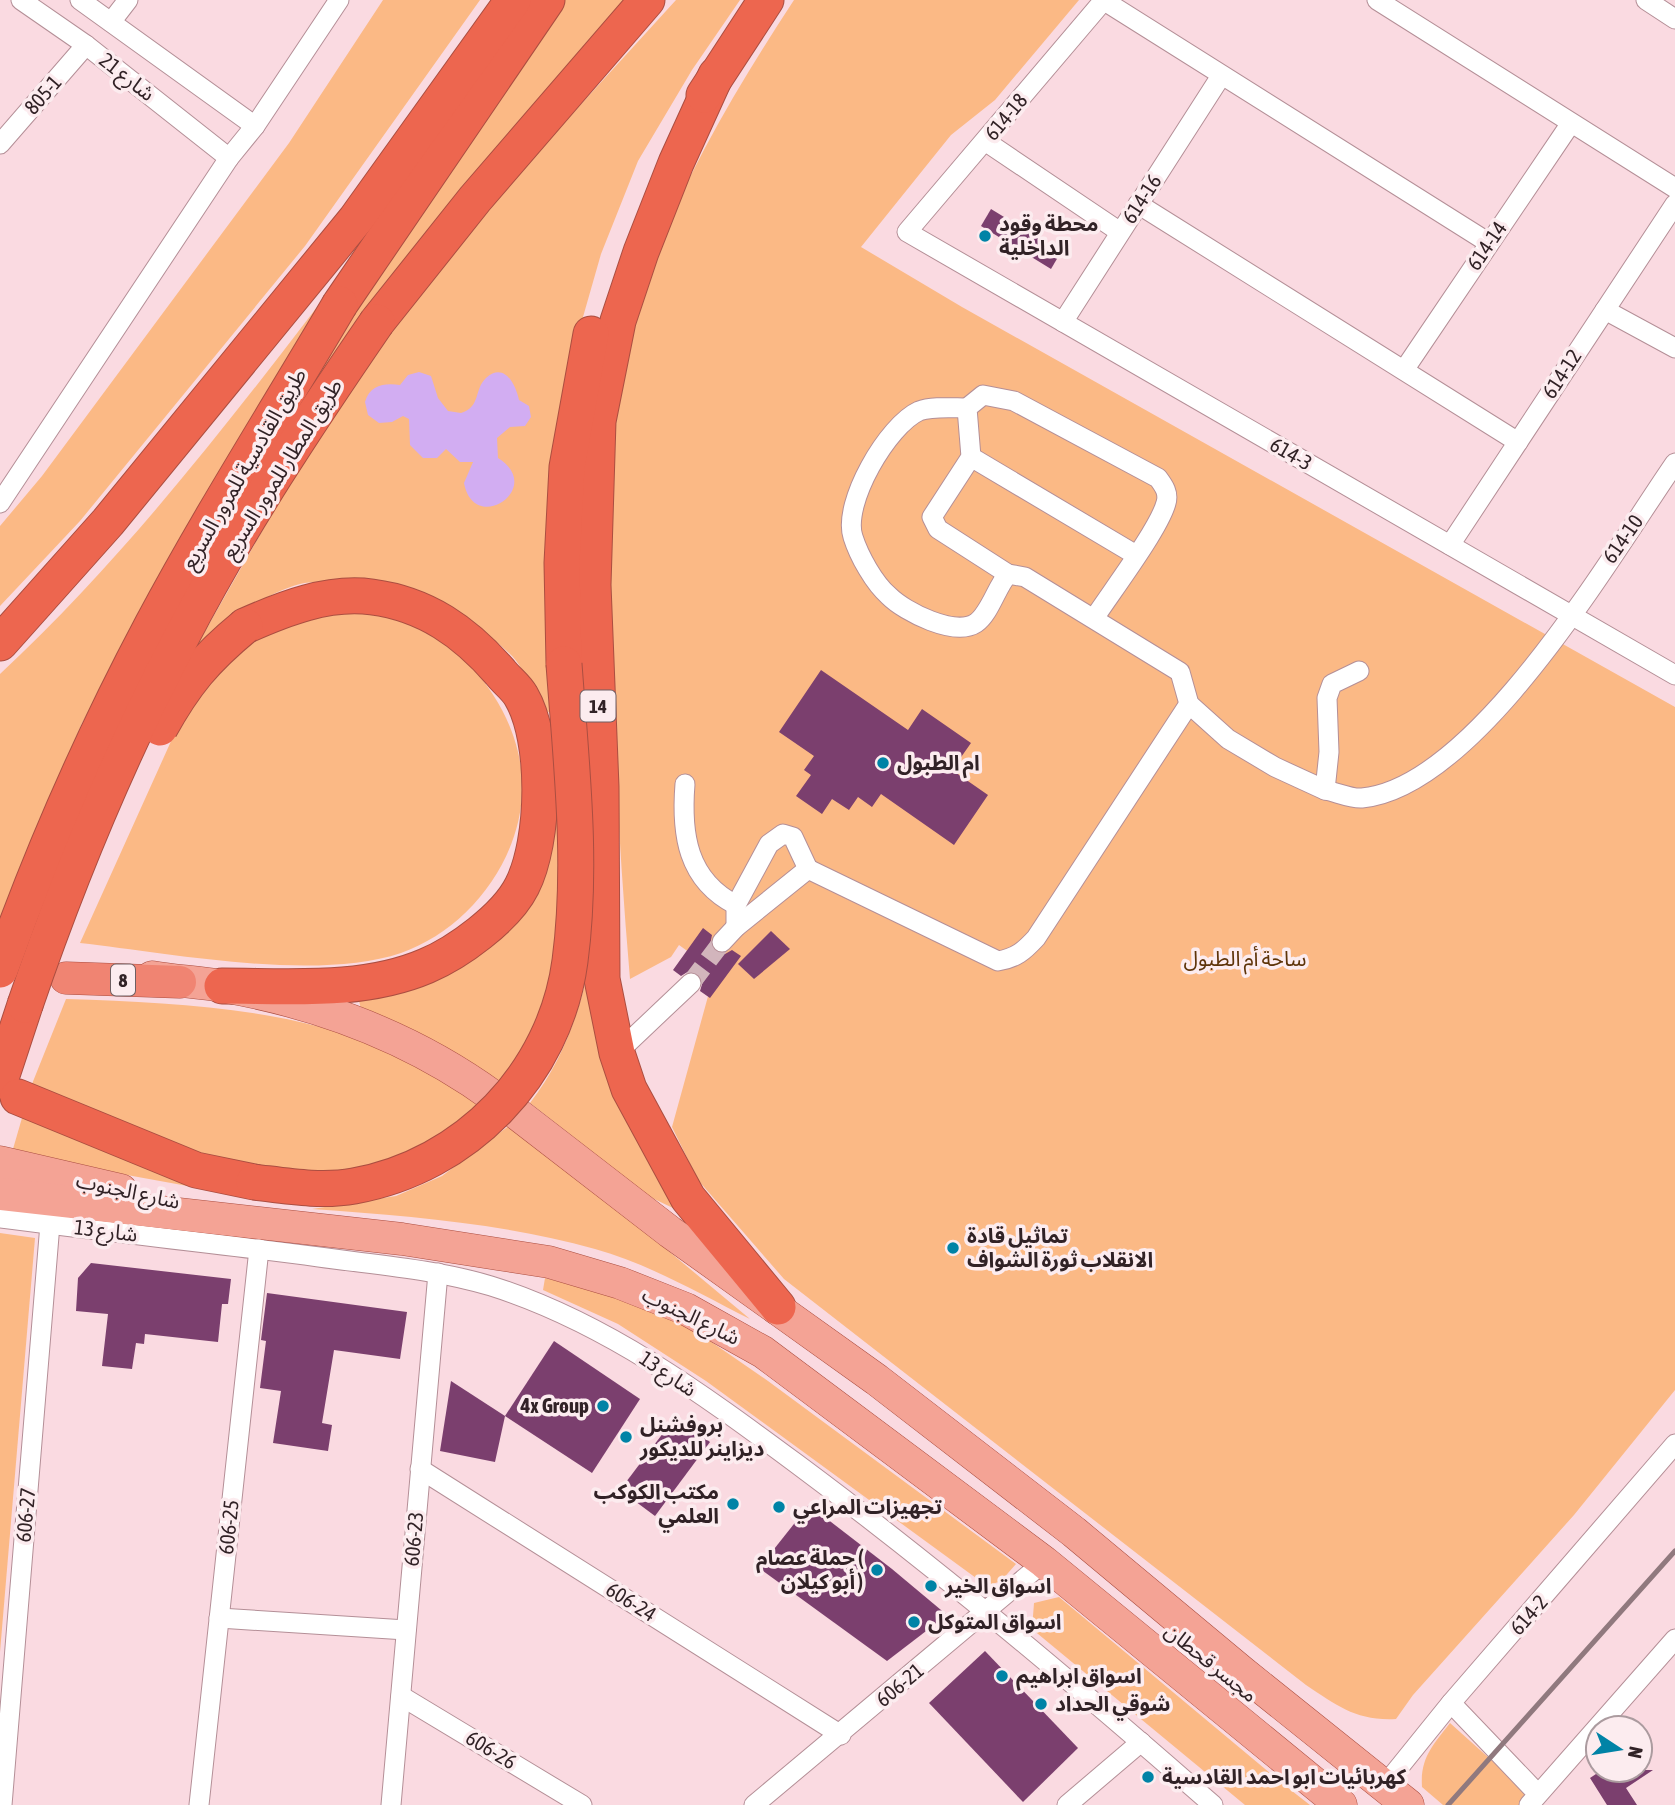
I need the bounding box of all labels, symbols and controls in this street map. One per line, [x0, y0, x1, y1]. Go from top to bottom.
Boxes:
street label: شارع 21 [93, 47, 160, 108]
street label: 805-1 [19, 70, 66, 119]
street label: 614-18 [979, 88, 1032, 145]
street label: 614-16 [1117, 169, 1166, 227]
place label: محطة وقود الداخلية [999, 211, 1098, 260]
street label: 614-14 [1461, 216, 1511, 274]
marker: محطة وقود الداخلية [977, 228, 993, 244]
street label: 614-12 [1537, 344, 1586, 402]
street label: طريق القادسية للمرور السريع [176, 364, 314, 575]
street label: طريق المطار للمرور السريع [216, 374, 350, 565]
street label: 614-3 [1266, 432, 1317, 475]
street label: 614-10 [1597, 510, 1647, 567]
road number: 14 [580, 691, 616, 722]
place label: ام الطبول [897, 750, 980, 779]
marker: ام الطبول [875, 755, 891, 771]
park label: ساحة أم الطبول [1183, 946, 1307, 975]
road number: 8 [111, 964, 135, 996]
street label: شارع الجنوب [73, 1167, 182, 1217]
street label: شارع 13 [73, 1214, 139, 1250]
place label: تماثيل قادة الانقلاب ثورة الشواف [967, 1223, 1153, 1272]
marker: تماثيل قادة الانقلاب ثورة الشواف [945, 1240, 961, 1256]
street label: شارع الجنوب [637, 1281, 744, 1353]
street label: شارع 13 [633, 1345, 702, 1404]
place label: 4x Group [519, 1393, 589, 1417]
marker: 4x Group [595, 1398, 611, 1414]
place label: بروفشنل ديزاينر للديكور [639, 1412, 764, 1461]
marker: بروفشنل ديزاينر للديكور [618, 1429, 634, 1445]
place label: مكتب الكوكب العلمي [594, 1479, 719, 1533]
street label: 606-27 [11, 1487, 39, 1543]
place label: تجهيزات المراعي [793, 1494, 943, 1524]
marker: مكتب الكوكب العلمي [725, 1496, 741, 1512]
street label: 606-25 [213, 1498, 243, 1555]
marker: تجهيزات المراعي [771, 1499, 787, 1515]
street label: 606-23 [399, 1511, 427, 1567]
place label: جملة عصام ( أبو كيلان ) [756, 1545, 864, 1594]
marker: جملة عصام ( أبو كيلان ) [869, 1562, 885, 1578]
place label: اسواق الخير [944, 1573, 1052, 1598]
street label: 606-24 [602, 1577, 661, 1626]
marker: اسواق الخير [923, 1578, 939, 1594]
street label: 614-2 [1505, 1590, 1552, 1639]
place label: اسواق المتوكل [928, 1609, 1062, 1634]
marker: اسواق المتوكل [906, 1614, 922, 1630]
street label: مجسر قحطان [1160, 1618, 1263, 1707]
street label: 606-21 [871, 1657, 928, 1711]
place label: اسواق ابراهيم [1016, 1663, 1142, 1691]
marker: اسواق ابراهيم [994, 1668, 1010, 1684]
place label: شوقي الحداد [1055, 1691, 1171, 1721]
marker: شوقي الحداد [1033, 1696, 1049, 1712]
north arrow [1584, 1714, 1654, 1784]
street label: 606-26 [462, 1725, 521, 1774]
text: N [1624, 1745, 1648, 1760]
place label: كهربائيات ابو احمد القادسية [1162, 1764, 1406, 1789]
marker: كهربائيات ابو احمد القادسية [1140, 1769, 1156, 1785]

